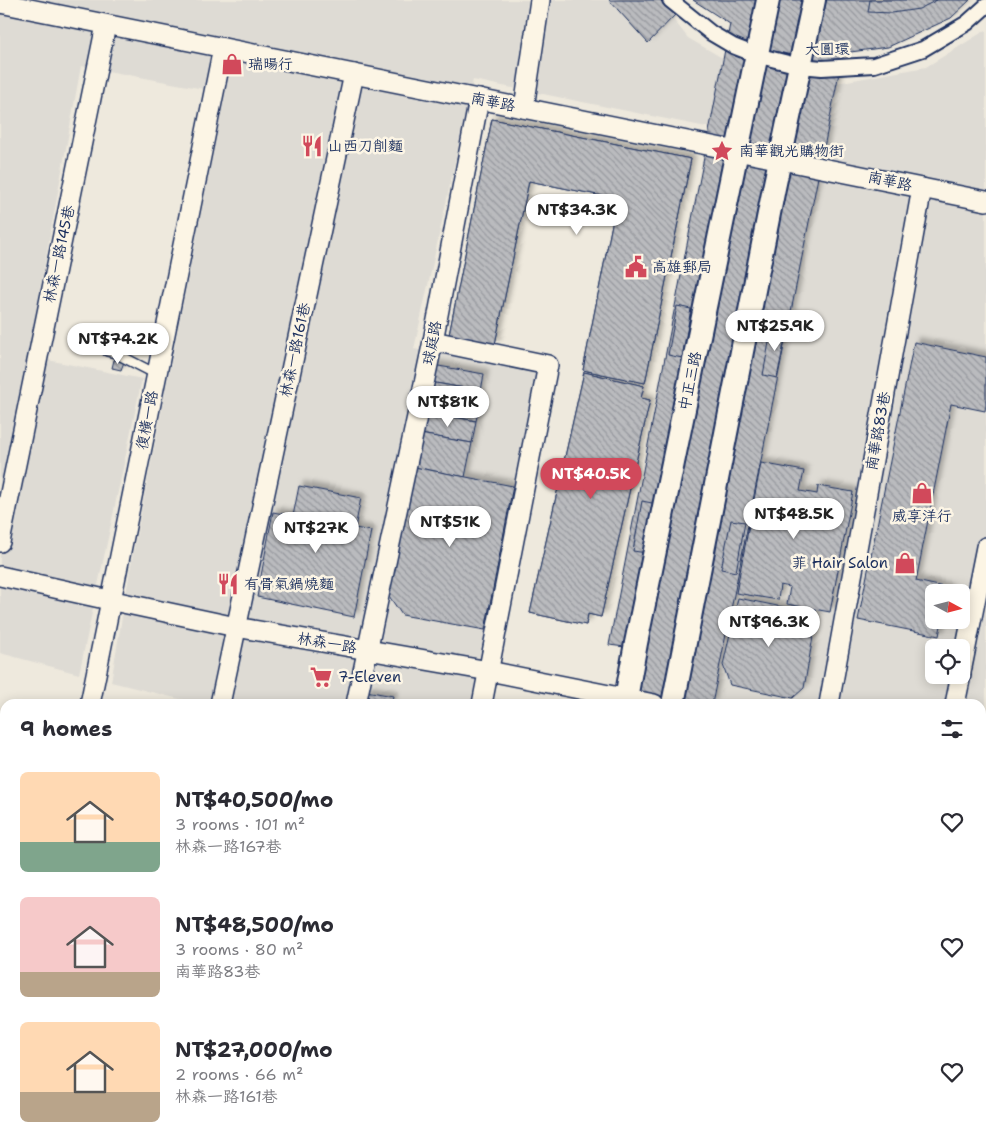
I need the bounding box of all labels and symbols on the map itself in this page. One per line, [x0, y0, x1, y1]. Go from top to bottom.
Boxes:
street label: 大圓環 [804, 39, 850, 59]
shop icon: 瑞暘行 [219, 51, 245, 77]
place label: 瑞暘行 [248, 54, 293, 74]
street label: 南華路 [469, 88, 517, 116]
restaurant icon: 山西刀削麵 [299, 133, 325, 159]
place label: 山西刀削麵 [328, 136, 403, 156]
place icon: 南華觀光購物街 [709, 138, 735, 164]
place label: 南華觀光購物街 [739, 141, 844, 161]
street label: 南華路 [866, 167, 914, 195]
pin: NT$34.3K [525, 194, 629, 236]
street label: 林森一路145巷 [39, 203, 79, 305]
public building icon: 高雄郵局 [623, 254, 649, 280]
place label: 高雄郵局 [652, 257, 712, 277]
street label: 林森一路161巷 [275, 301, 315, 399]
pin: NT$25.9K [723, 310, 827, 352]
street label: 球庭路 [418, 319, 446, 367]
pin: NT$74.2K [66, 322, 170, 365]
street label: 中正三路 [674, 350, 706, 412]
pin: NT$81K [407, 386, 489, 428]
street label: 復橫一路 [131, 389, 163, 451]
street label: 南華路83巷 [861, 390, 895, 472]
pin: NT$40.5K [539, 458, 643, 500]
shop icon: 威享洋行 [909, 480, 935, 506]
pin: NT$48.5K [742, 498, 846, 540]
pin: NT$51K [409, 506, 491, 548]
place label: 威享洋行 [892, 506, 952, 526]
pin: NT$27K [275, 512, 357, 554]
shop icon: 菲 Hair Salon [892, 550, 918, 576]
place label: 菲 Hair Salon [792, 553, 888, 573]
restaurant icon: 有骨氣鍋燒麵 [215, 571, 241, 597]
place label: 有骨氣鍋燒麵 [244, 574, 334, 594]
north arrow [925, 584, 970, 629]
pin: NT$96.3K [717, 606, 821, 648]
street label: 林森一路 [296, 628, 358, 658]
supermarket icon: 7-Eleven [308, 664, 334, 690]
place label: 7-Eleven [338, 667, 401, 687]

